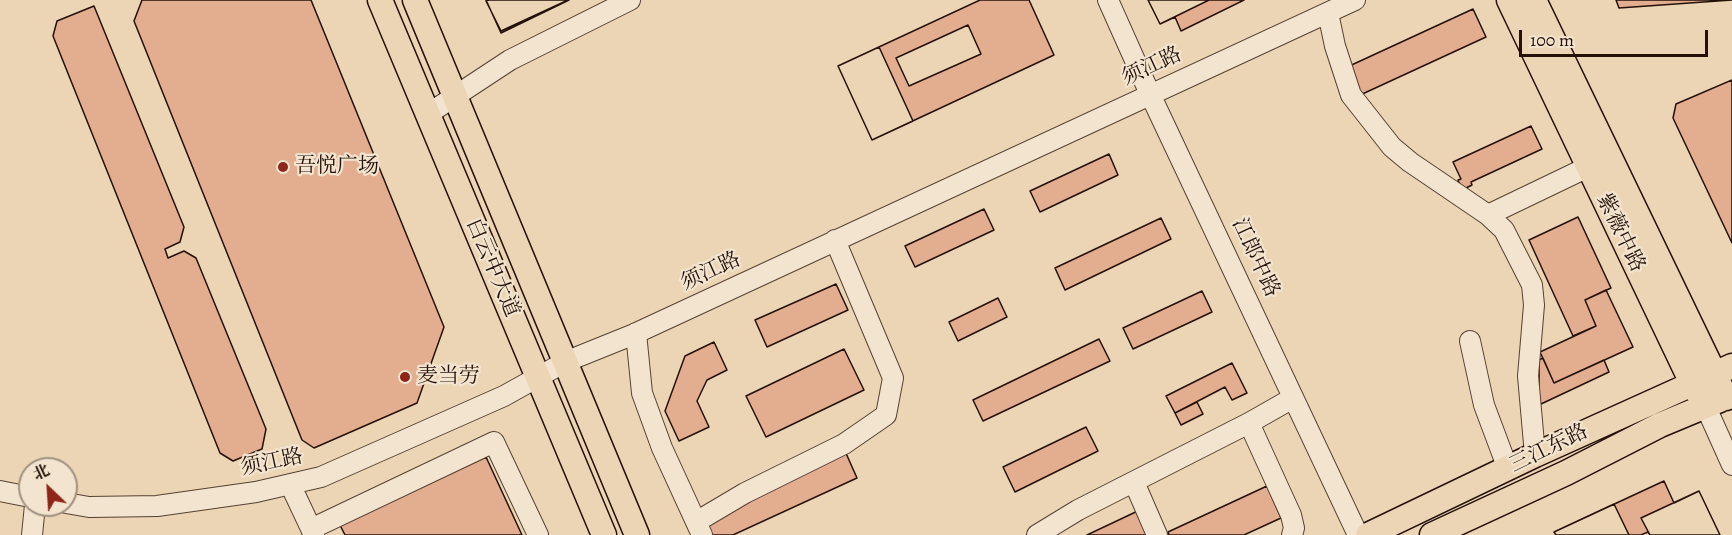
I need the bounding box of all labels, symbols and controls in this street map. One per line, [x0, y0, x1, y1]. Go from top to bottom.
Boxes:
scale bar [1522, 18, 1711, 56]
text: 100 m [1530, 28, 1574, 52]
street label: 须江路 [1118, 42, 1186, 92]
place label: 吾悦广场 [295, 154, 379, 180]
marker: 吾悦广场 [276, 160, 290, 174]
street label: 紫薇中路 [1590, 190, 1650, 276]
street label: 白云中大道 [460, 215, 524, 321]
street label: 江郎中路 [1226, 215, 1284, 301]
street label: 须江路 [677, 247, 745, 297]
place label: 麦当劳 [417, 364, 480, 390]
marker: 麦当劳 [398, 370, 412, 384]
street label: 三江东路 [1506, 419, 1592, 479]
street label: 须江路 [239, 444, 305, 482]
north arrow [18, 457, 78, 517]
text: 北 [29, 459, 53, 486]

